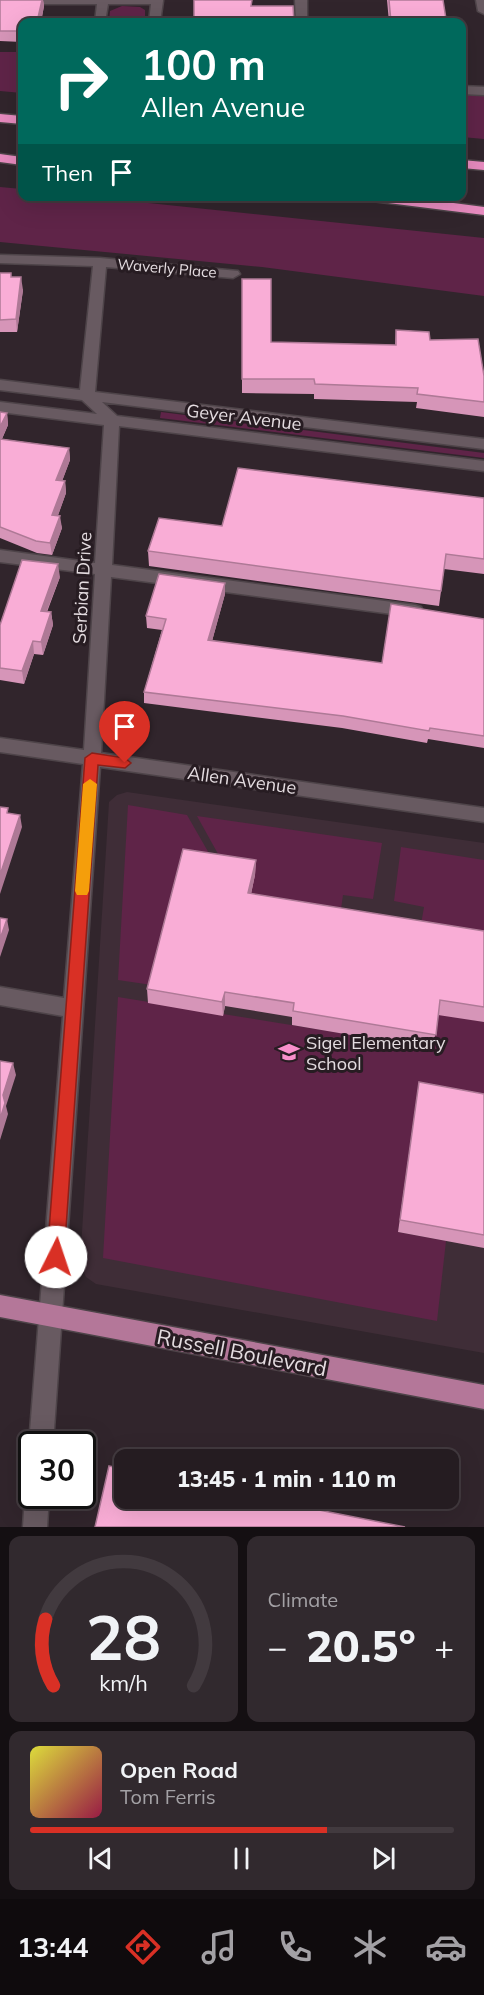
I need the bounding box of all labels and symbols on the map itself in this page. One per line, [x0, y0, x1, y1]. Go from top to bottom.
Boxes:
street label: Waverly Place [117, 254, 217, 282]
street label: Geyer Avenue [185, 399, 303, 435]
street label: Serbian Drive [68, 531, 96, 645]
pin [99, 701, 150, 763]
street label: Allen Avenue [186, 761, 298, 799]
place label: Sigel Elementary School [306, 1031, 446, 1075]
school or university icon: Sigel Elementary School [277, 1040, 301, 1064]
position arrow [24, 1225, 88, 1289]
street label: Russell Boulevard [155, 1323, 329, 1381]
speed limit sign: 30 [18, 1431, 96, 1509]

